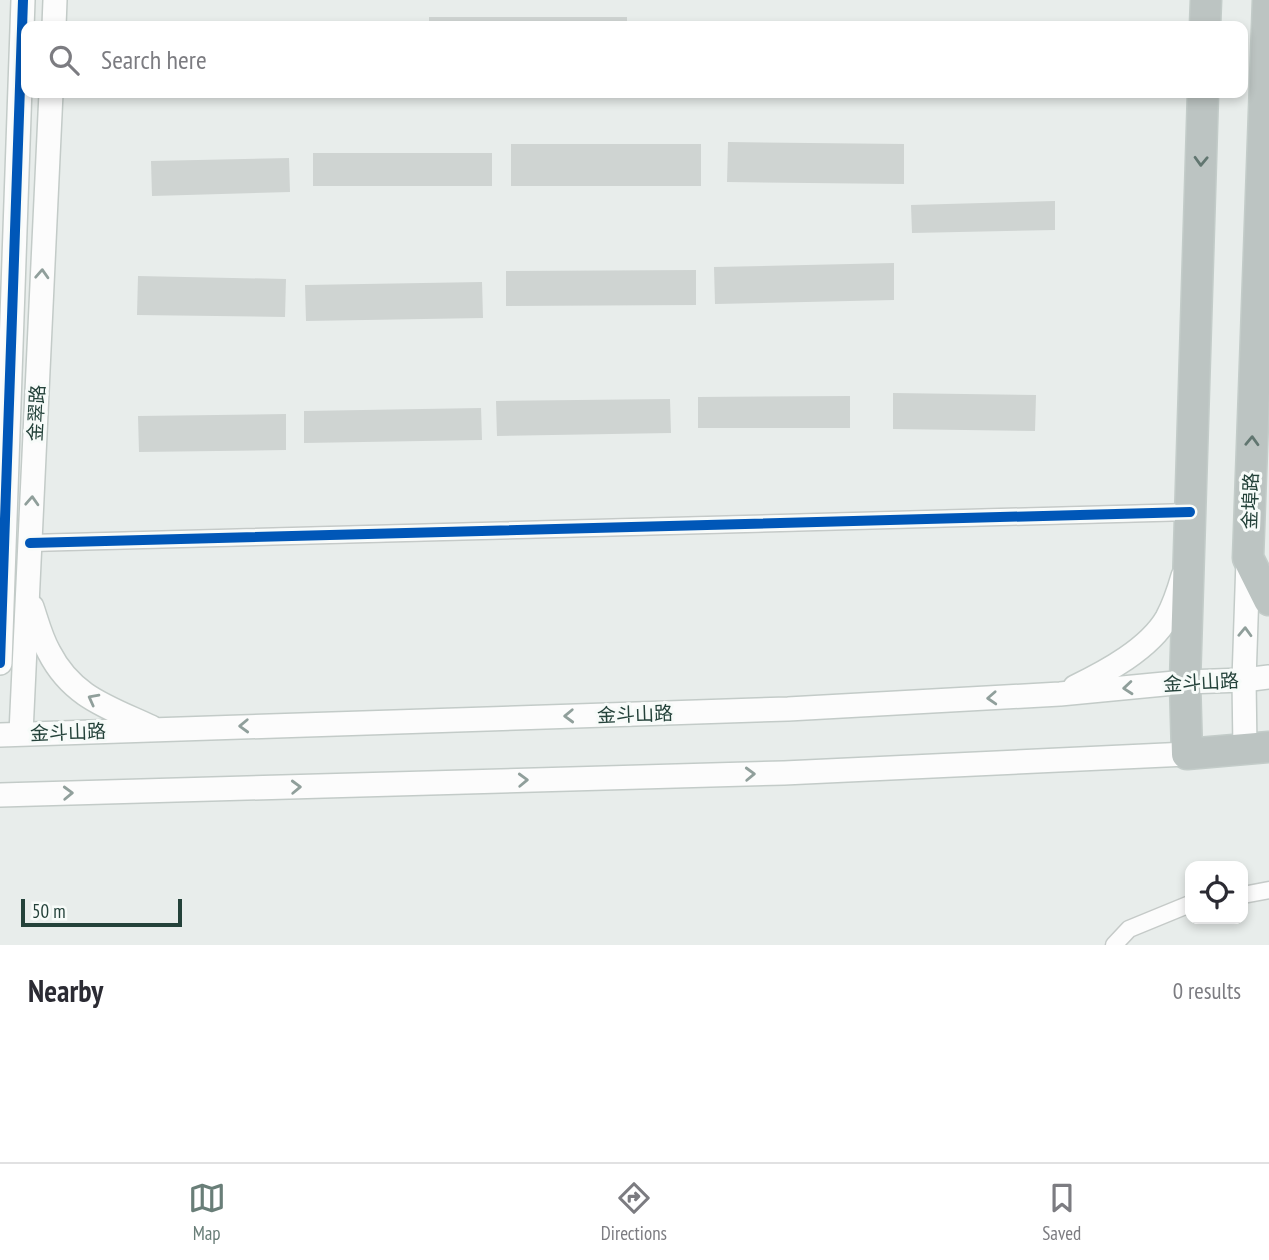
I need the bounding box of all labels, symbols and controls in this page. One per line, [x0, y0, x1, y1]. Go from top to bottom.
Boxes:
search box [21, 21, 1248, 98]
icon: search [45, 41, 83, 79]
text: Search here [101, 43, 207, 76]
one-way arrow [1193, 156, 1209, 167]
one-way arrow [35, 268, 50, 279]
street label: 金翠路 [23, 384, 49, 442]
one-way arrow [1245, 435, 1260, 446]
street label: 金埠路 [1237, 472, 1263, 530]
one-way arrow [24, 495, 39, 506]
one-way arrow [1238, 626, 1253, 637]
street label: 金斗山路 [1162, 668, 1240, 696]
one-way arrow [1122, 680, 1133, 695]
one-way arrow [986, 690, 997, 705]
one-way arrow [88, 694, 100, 708]
street label: 金斗山路 [597, 701, 673, 727]
one-way arrow [563, 708, 574, 723]
one-way arrow [238, 718, 249, 734]
street label: 金斗山路 [30, 719, 106, 745]
one-way arrow [745, 767, 756, 782]
one-way arrow [518, 773, 529, 788]
one-way arrow [290, 779, 301, 794]
one-way arrow [63, 785, 74, 801]
map controls [1185, 861, 1248, 924]
button: locate [1185, 861, 1248, 924]
scale bar [21, 896, 182, 928]
text: 50 m [32, 899, 66, 923]
text: Nearby [28, 971, 103, 1010]
text: 0 results [1173, 976, 1241, 1005]
tab: Map [188, 1179, 226, 1245]
tab: Directions [601, 1179, 667, 1245]
tab: Saved [1042, 1179, 1081, 1245]

